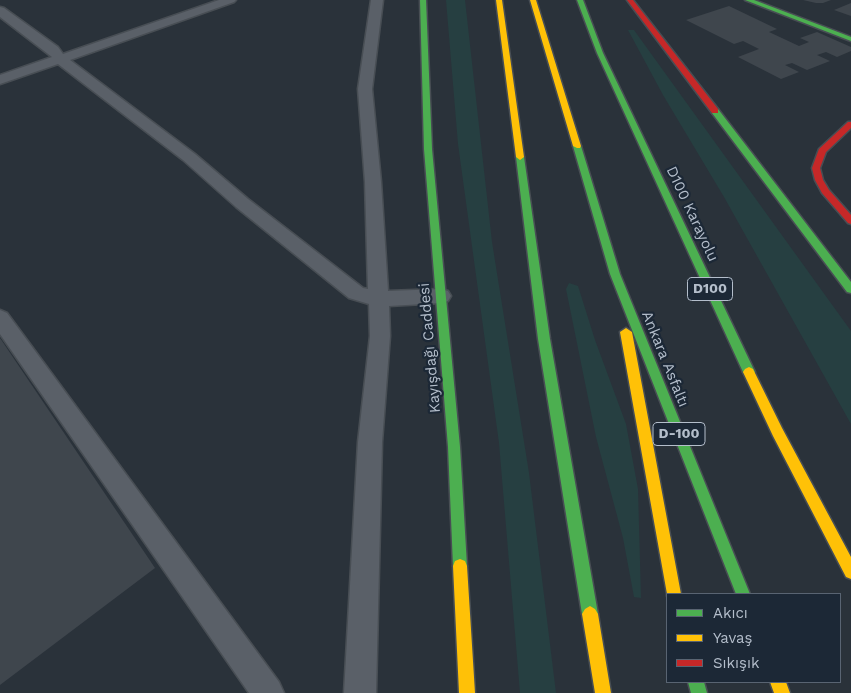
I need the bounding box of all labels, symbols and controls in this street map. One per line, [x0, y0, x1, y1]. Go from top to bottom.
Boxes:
street label: D100 Karayolu [662, 163, 722, 265]
road number: D100 [688, 278, 732, 300]
street label: Kayışdağı Caddesi [415, 282, 445, 414]
street label: Ankara Asfaltı [638, 308, 692, 410]
road number: D-100 [653, 422, 705, 446]
legend [666, 593, 841, 683]
text: Akıcı [713, 604, 748, 622]
text: Yavaş [713, 629, 753, 647]
text: Sıkışık [713, 654, 759, 672]

